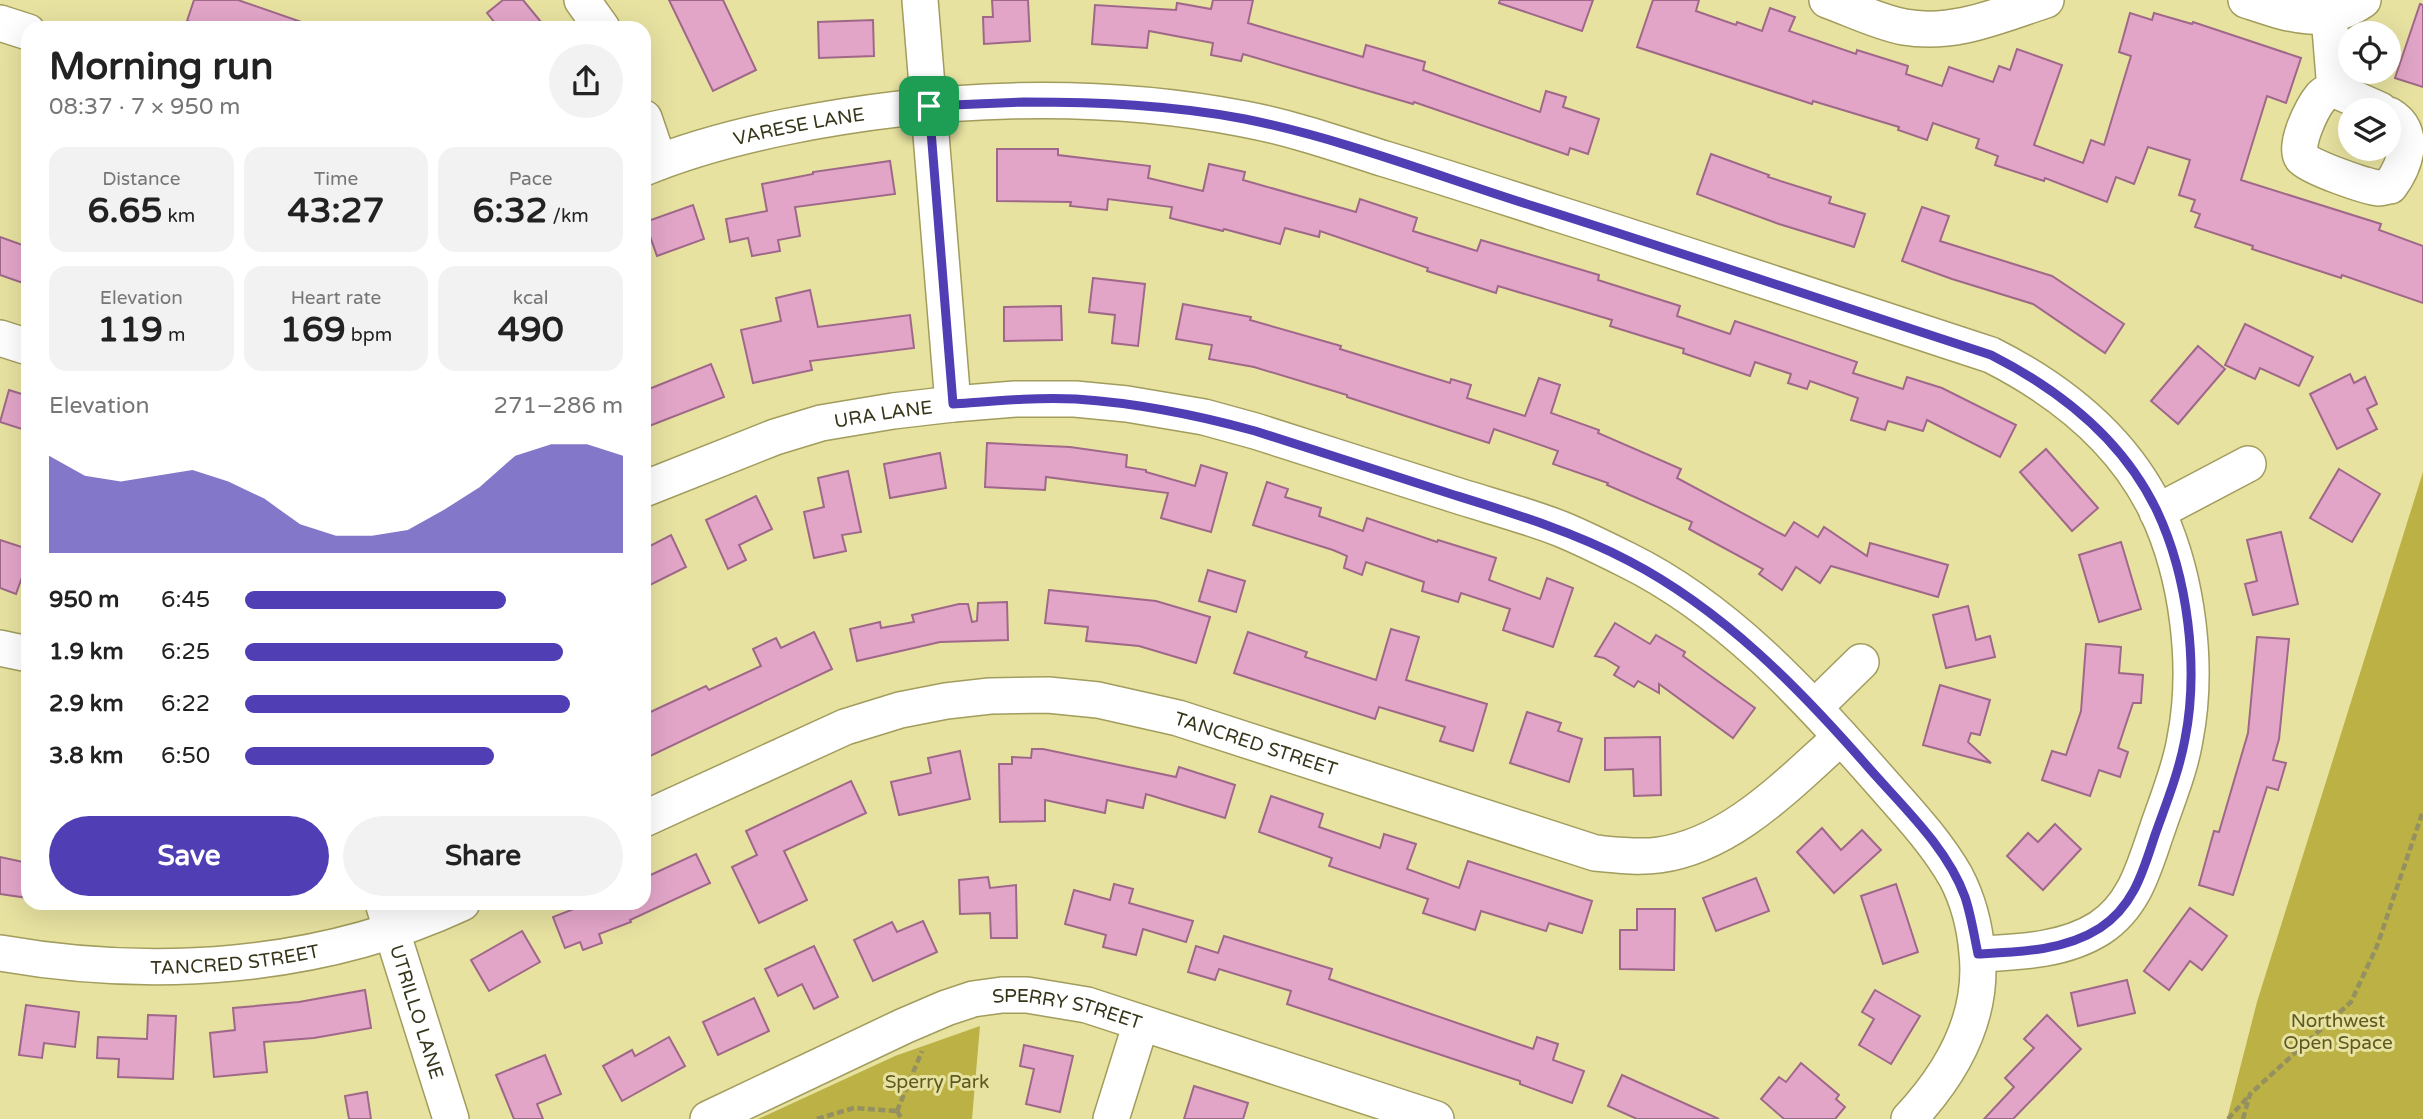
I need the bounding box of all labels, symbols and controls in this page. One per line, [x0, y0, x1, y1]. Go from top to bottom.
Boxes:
map controls [2338, 21, 2401, 161]
button: locate [2338, 21, 2401, 84]
text: Morning run [49, 44, 273, 90]
button: share [549, 44, 623, 118]
pin [899, 76, 959, 136]
icon: arrive [910, 87, 948, 125]
text: 08:37 · 7 × 950 m [49, 93, 240, 121]
button: layers [2338, 98, 2401, 161]
street label: VARESE LANE [731, 103, 866, 150]
text: Distance [102, 168, 180, 190]
text: Time [314, 168, 358, 190]
text: Pace [509, 168, 553, 190]
text: 6.65 [87, 190, 162, 232]
text: 43:27 [287, 190, 385, 232]
text: 6:32 [473, 190, 548, 232]
text: km [162, 205, 195, 227]
text: /km [548, 205, 589, 227]
text: Elevation [100, 287, 183, 309]
text: Heart rate [291, 287, 381, 309]
text: kcal [513, 287, 549, 309]
text: 119 [97, 309, 163, 351]
text: 169 [280, 309, 346, 351]
text: 490 [498, 309, 564, 351]
text: m [163, 324, 186, 346]
text: bpm [346, 324, 392, 346]
text: Elevation [49, 392, 150, 420]
text: 271–286 m [494, 392, 623, 420]
street label: URA LANE [833, 396, 934, 433]
text: 950 m [49, 586, 119, 614]
text: 6:45 [161, 586, 210, 614]
text: 1.9 km [49, 638, 124, 666]
text: 6:25 [161, 638, 210, 666]
text: 2.9 km [49, 690, 124, 718]
text: 6:22 [161, 690, 210, 718]
street label: TANCRED STREET [1171, 708, 1340, 781]
text: 3.8 km [49, 742, 123, 770]
text: 6:50 [161, 742, 210, 770]
button: Save [49, 816, 329, 896]
button: Share [343, 816, 623, 896]
street label: TANCRED STREET [150, 940, 322, 979]
street label: UTRILLO LANE [385, 942, 448, 1082]
street label: SPERRY STREET [991, 985, 1145, 1034]
park label: Northwest Open Space [2283, 1010, 2393, 1054]
park label: Sperry Park [885, 1071, 989, 1093]

